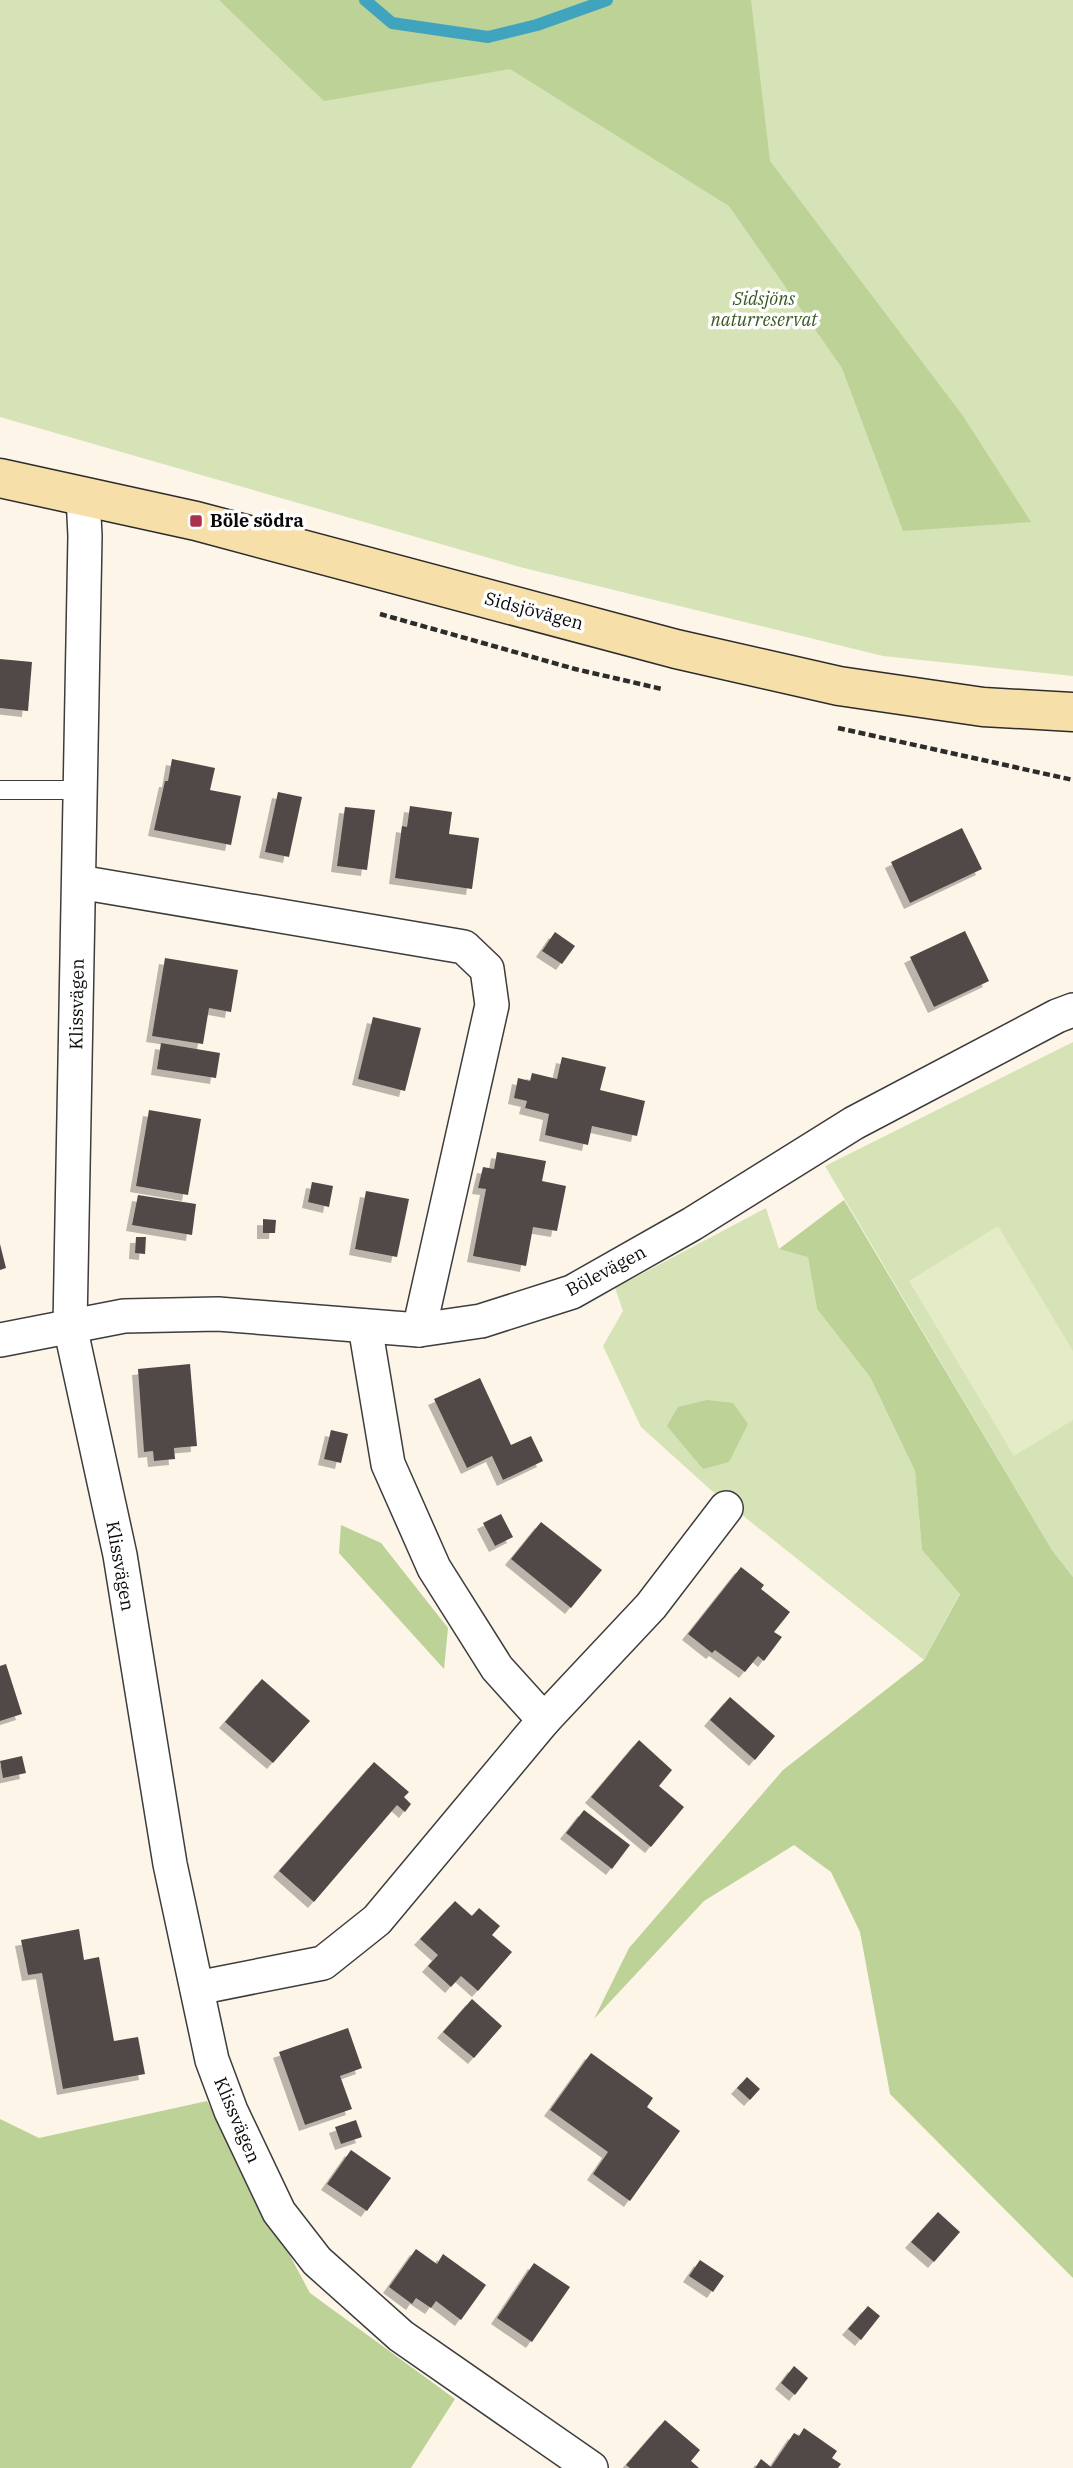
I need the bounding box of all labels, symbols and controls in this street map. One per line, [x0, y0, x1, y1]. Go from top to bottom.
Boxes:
park label: Sidsjöns naturreservat [711, 287, 818, 331]
place label: Böle södra [210, 509, 304, 532]
marker: Böle södra [188, 513, 204, 529]
street label: Sidsjövägen [482, 586, 586, 635]
street label: Klissvägen [64, 958, 89, 1050]
street label: Bölevägen [562, 1240, 650, 1301]
street label: Klissvägen [101, 1519, 140, 1613]
street label: Klissvägen [209, 2073, 266, 2166]

